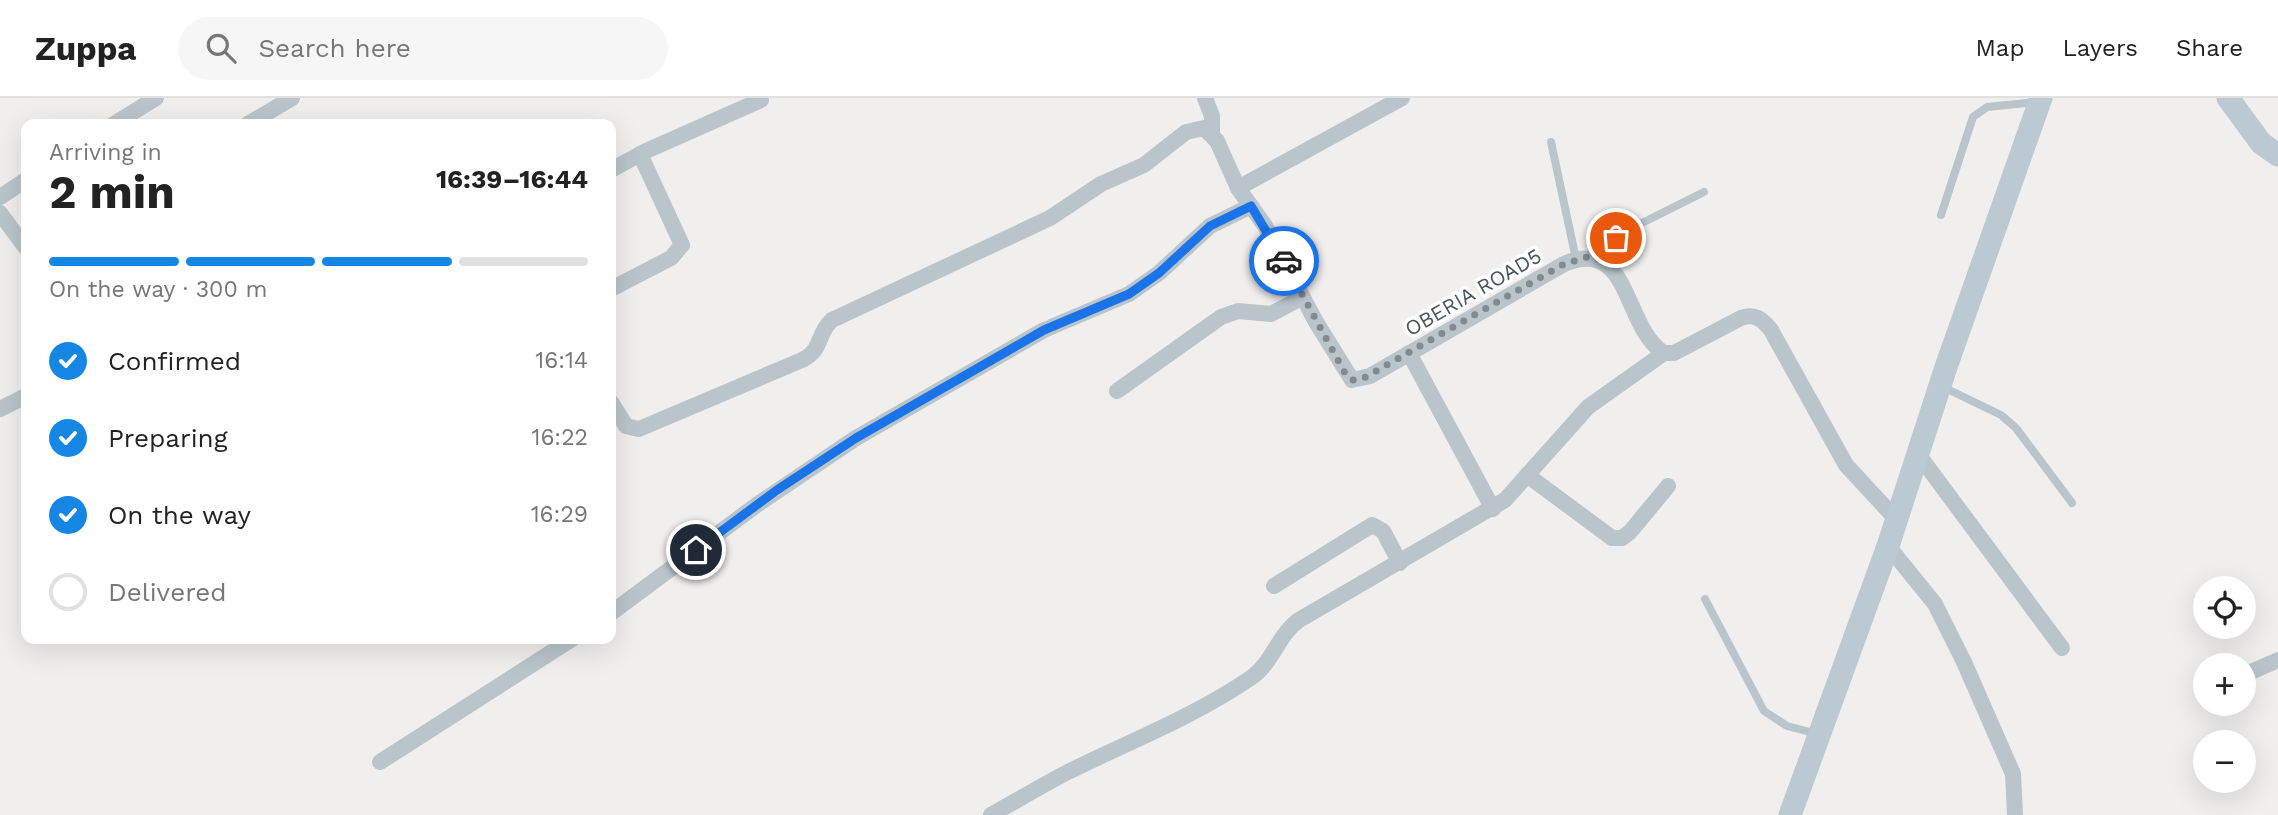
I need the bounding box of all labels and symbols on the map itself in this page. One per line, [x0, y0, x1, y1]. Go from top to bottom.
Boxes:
pin [1586, 208, 1646, 268]
courier [1249, 226, 1319, 296]
street label: OBERIA ROAD5 [1400, 243, 1546, 341]
pin [666, 520, 726, 580]

